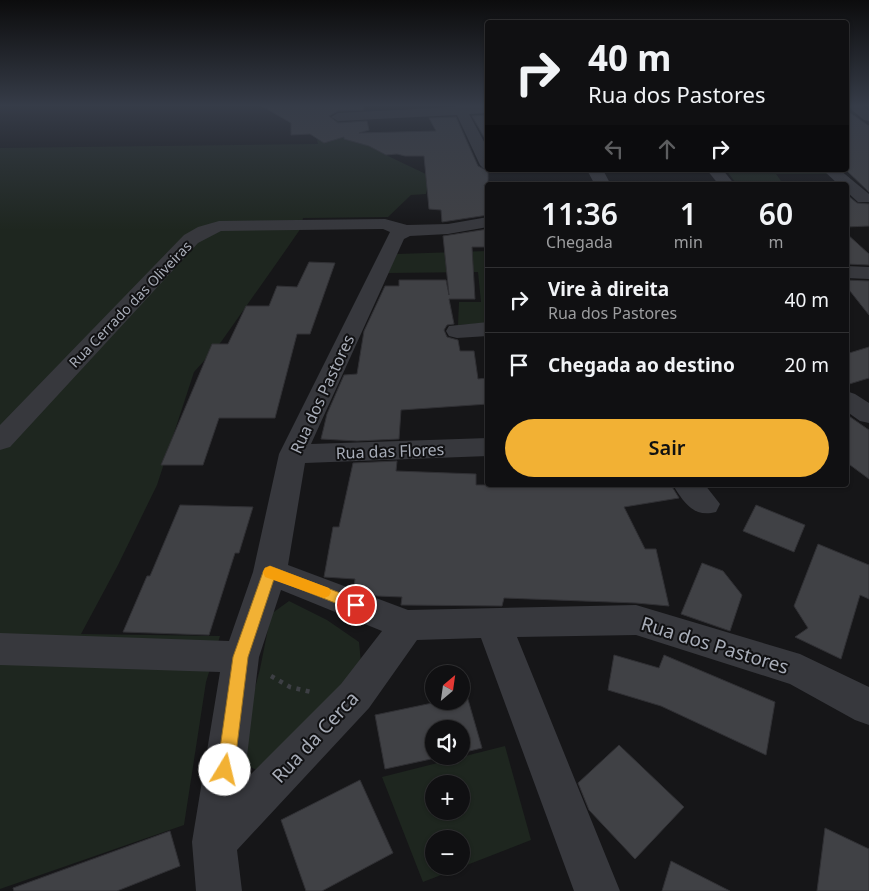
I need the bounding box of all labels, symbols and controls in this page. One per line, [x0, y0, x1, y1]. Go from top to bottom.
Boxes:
text: 40 m [588, 34, 671, 81]
icon: right [505, 40, 570, 105]
text: Rua dos Pastores [588, 79, 765, 109]
icon: left [600, 135, 628, 163]
icon: ahead [653, 135, 681, 163]
icon: right [706, 135, 734, 163]
text: 11:36 [541, 193, 618, 234]
text: 1 [680, 193, 697, 234]
text: 60 [759, 193, 793, 234]
text: Chegada [546, 231, 613, 253]
text: min [674, 231, 703, 253]
text: m [768, 231, 783, 253]
street label: Rua Cerrado das Oliveiras [64, 236, 196, 371]
text: Vire à direita [548, 276, 669, 302]
icon: right [505, 286, 533, 314]
text: 40 m [785, 287, 829, 313]
text: Rua dos Pastores [548, 302, 677, 324]
street label: Rua dos Pastores [285, 331, 359, 457]
icon: arrive [505, 351, 533, 379]
text: Chegada ao destino [548, 352, 735, 378]
text: 20 m [785, 352, 829, 378]
button: Sair [505, 419, 829, 477]
street label: Rua das Flores [335, 438, 445, 464]
pin [335, 584, 377, 626]
icon: arrive [342, 591, 370, 619]
street label: Rua dos Pastores [638, 610, 792, 680]
north arrow [425, 665, 470, 710]
map controls [425, 665, 470, 875]
street label: Rua da Cerca [266, 686, 364, 788]
button: sound [425, 720, 470, 765]
position arrow [198, 743, 250, 795]
button: + [425, 775, 470, 820]
button: − [425, 830, 470, 875]

